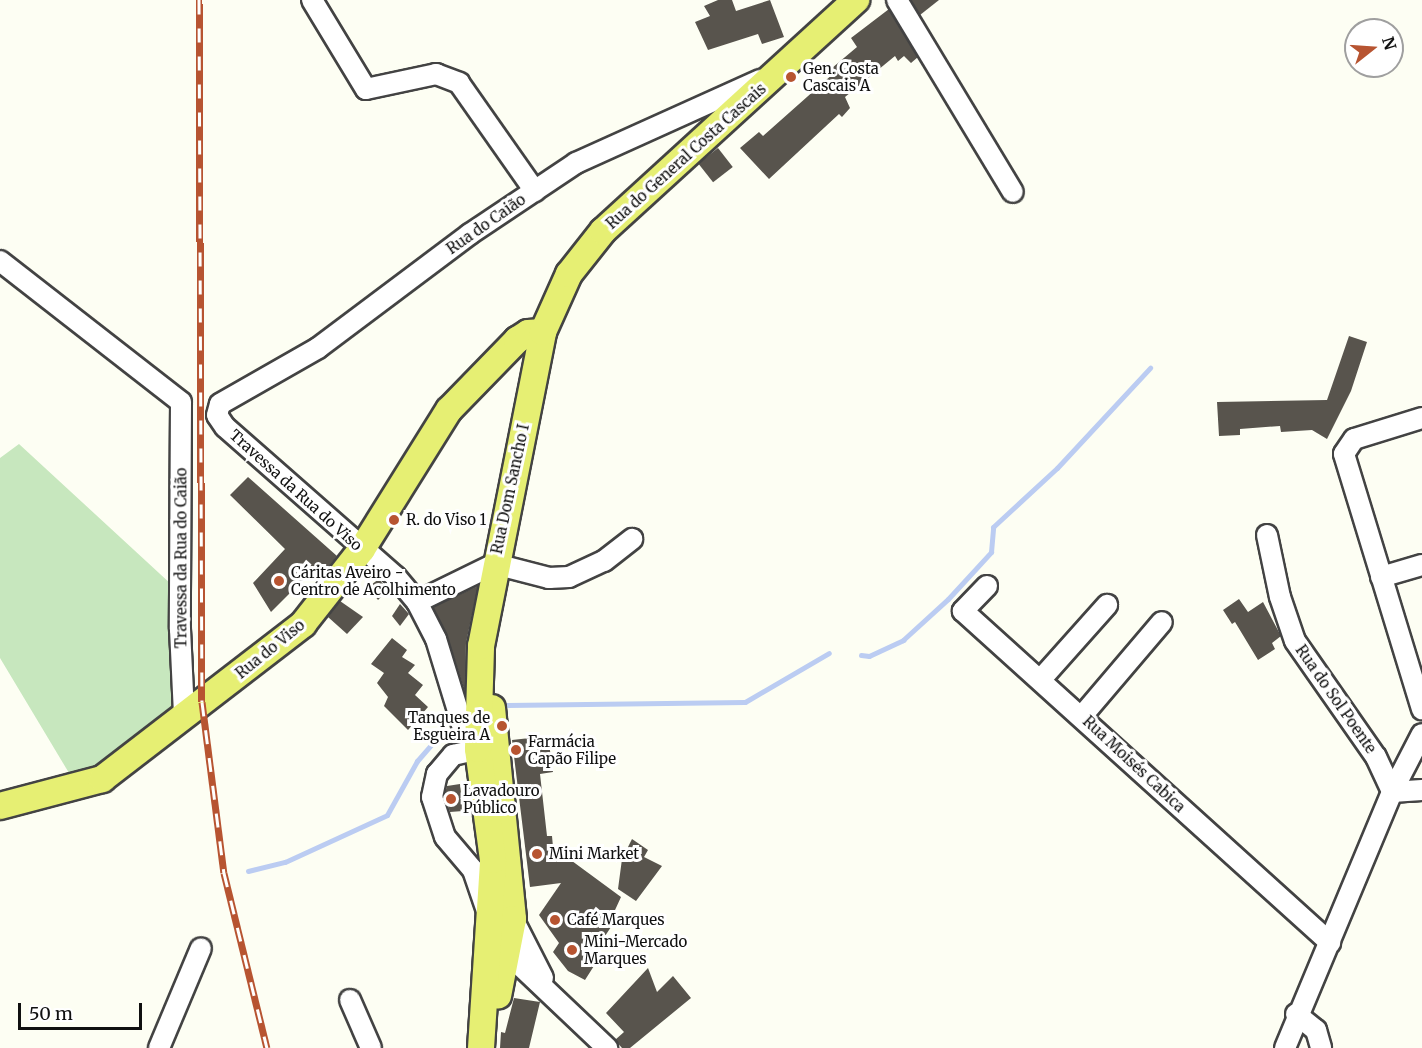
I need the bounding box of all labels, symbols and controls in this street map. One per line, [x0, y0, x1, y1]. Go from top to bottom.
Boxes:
north arrow [1344, 18, 1404, 78]
text: N [1378, 34, 1401, 52]
place label: Gen. Costa Cascais A [803, 59, 879, 94]
marker: Gen. Costa Cascais A [784, 70, 798, 84]
street label: Rua do General Costa Cascais [602, 79, 770, 233]
street label: Rua do Caião [443, 190, 529, 258]
street label: Rua Dom Sancho I [487, 422, 533, 556]
street label: Travessa da Rua do Viso [226, 426, 366, 554]
street label: Travessa da Rua do Caião [172, 468, 190, 648]
place label: R. do Viso 1 [406, 511, 486, 529]
marker: R. do Viso 1 [387, 513, 401, 527]
place label: Cáritas Aveiro - Centro de Acolhimento [291, 563, 456, 598]
marker: Cáritas Aveiro - Centro de Acolhimento [272, 574, 286, 588]
street label: Rua do Viso [232, 616, 308, 682]
street label: Rua do Sol Poente [1292, 641, 1380, 757]
place label: Tanques de Esgueira A [408, 708, 490, 743]
street label: Rua Moisés Cabica [1079, 712, 1189, 816]
marker: Tanques de Esgueira A [495, 719, 509, 733]
place label: Farmácia Capão Filipe [528, 732, 616, 767]
marker: Farmácia Capão Filipe [509, 743, 523, 757]
place label: Lavadouro Público [463, 781, 539, 816]
marker: Lavadouro Público [444, 792, 458, 806]
place label: Mini Market [549, 845, 639, 863]
marker: Mini Market [530, 847, 544, 861]
place label: Café Marques [567, 911, 665, 929]
marker: Café Marques [548, 913, 562, 927]
place label: Mini-Mercado Marques [584, 932, 687, 967]
marker: Mini-Mercado Marques [565, 943, 579, 957]
scale bar [21, 991, 146, 1029]
text: 50 m [29, 1002, 73, 1025]

